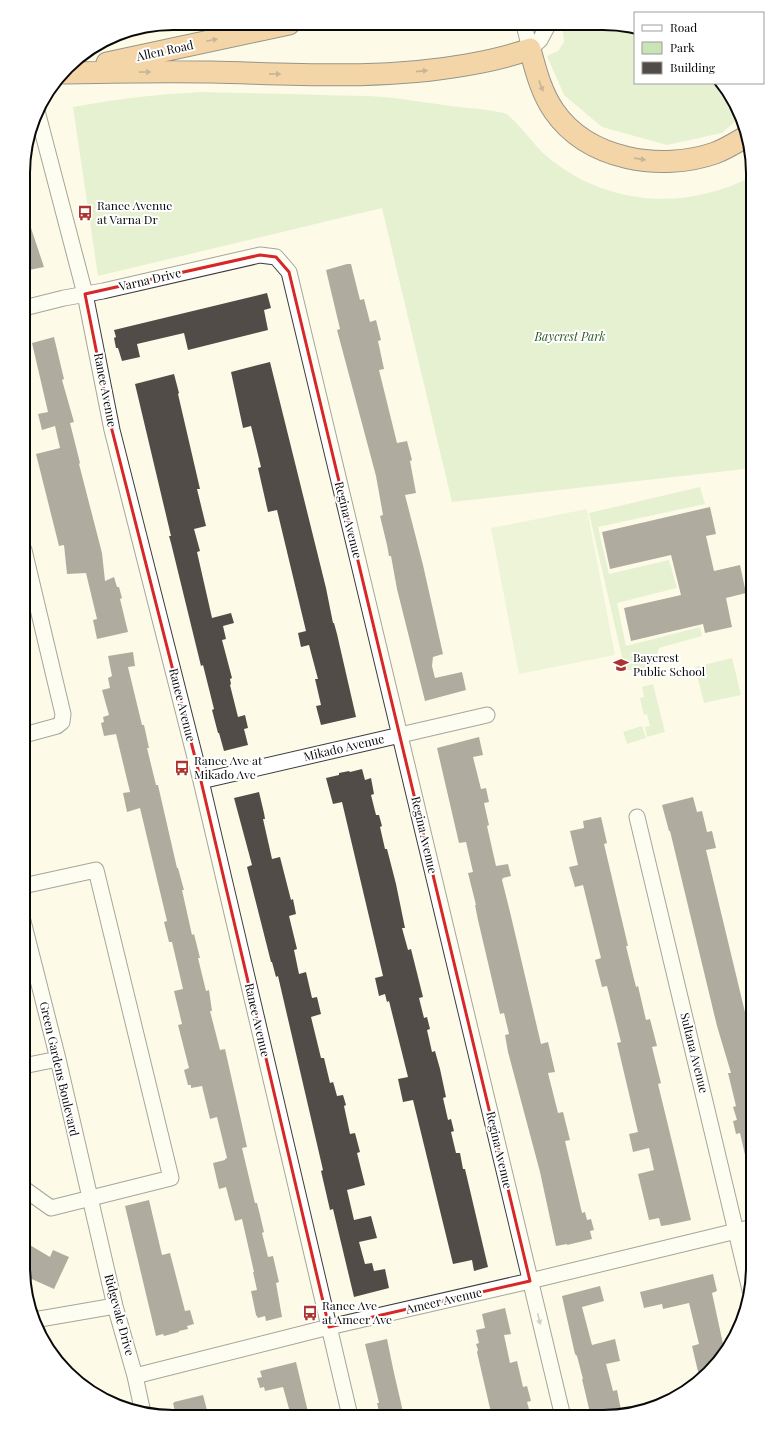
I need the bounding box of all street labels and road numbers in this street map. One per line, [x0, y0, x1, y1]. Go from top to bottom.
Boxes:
street label: Allen Road [134, 36, 195, 64]
street label: Varna Drive [116, 264, 183, 294]
street label: Ranee Avenue [91, 351, 121, 428]
street label: Regina Avenue [332, 480, 366, 560]
street label: Ranee Avenue [166, 666, 200, 743]
street label: Mikado Avenue [302, 730, 386, 764]
street label: Regina Avenue [408, 795, 442, 875]
street label: Ranee Avenue [242, 981, 274, 1058]
street label: Green Gardens Boulevard [37, 1000, 83, 1138]
street label: Sultana Avenue [677, 1011, 713, 1095]
street label: Regina Avenue [483, 1110, 517, 1190]
street label: Ridgevale Drive [101, 1272, 139, 1357]
street label: Ameer Avenue [403, 1283, 483, 1317]

